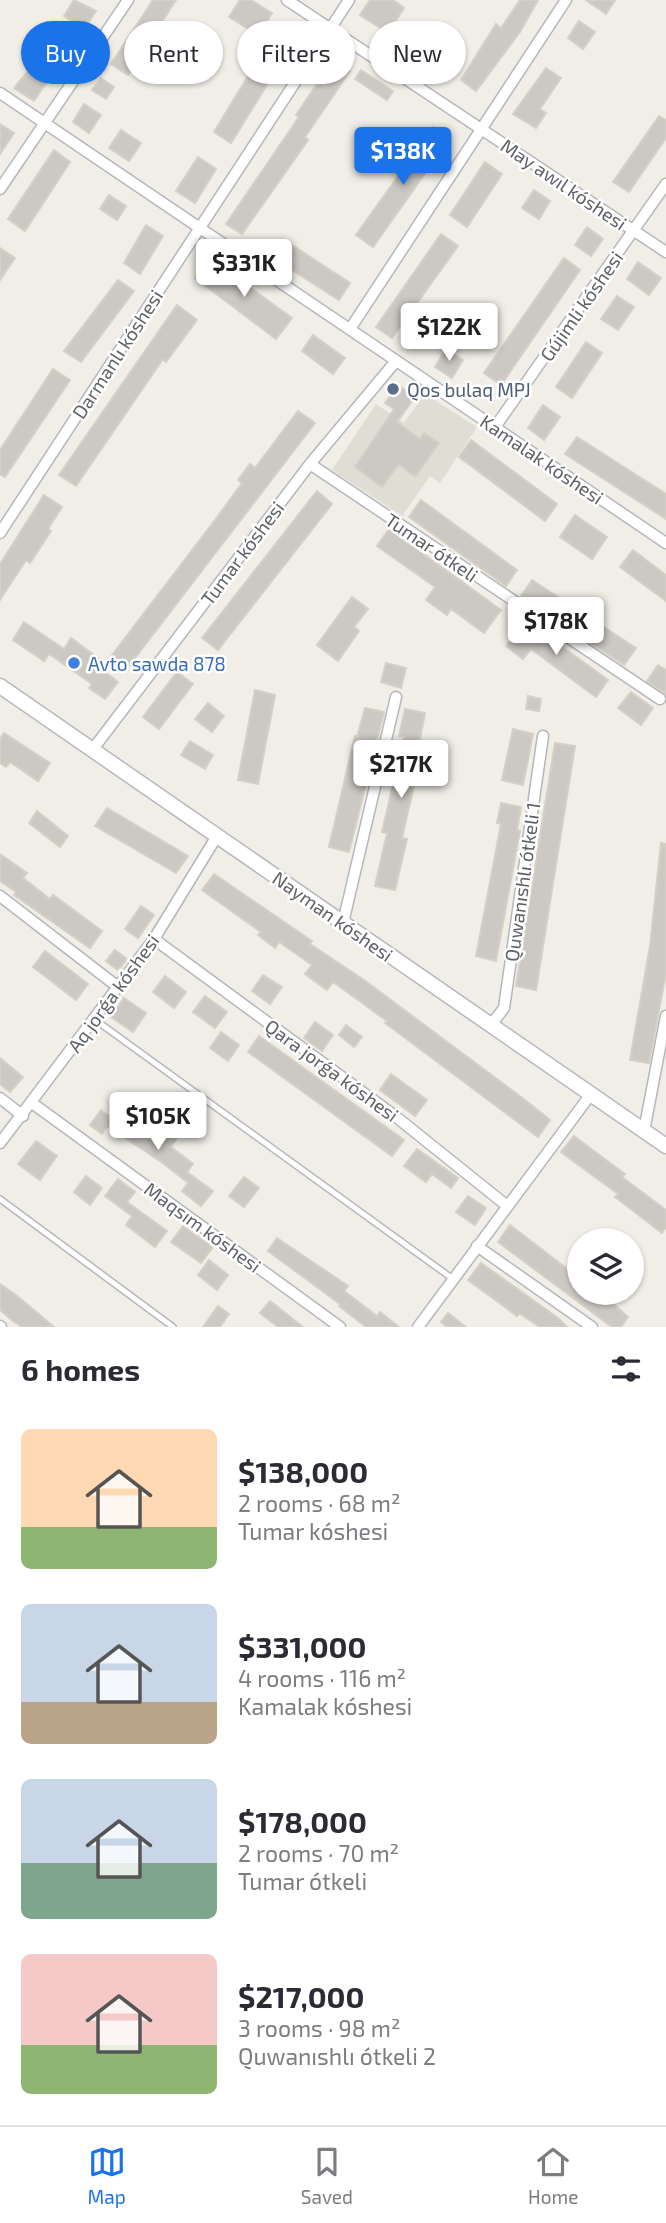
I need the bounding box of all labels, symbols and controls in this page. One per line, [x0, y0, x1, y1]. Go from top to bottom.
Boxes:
chip: Buy [21, 21, 110, 84]
chip: Rent [124, 21, 223, 84]
chip: Filters [237, 21, 355, 84]
chip: New [369, 21, 466, 84]
pin: $138K [354, 128, 452, 187]
street label: May awıl kóshesi [497, 133, 631, 235]
text: $138K [370, 136, 436, 164]
pin: $331K [195, 240, 293, 299]
street label: Gújimli kóshesi [535, 247, 627, 365]
text: $331K [212, 248, 276, 276]
street label: Darmanlı kóshesi [67, 285, 167, 423]
pin: $122K [400, 304, 498, 363]
text: $122K [417, 312, 481, 340]
place label: Qos bulaq MPJ [407, 378, 531, 401]
marker: Qos bulaq MPJ [385, 381, 401, 397]
street label: Kamalak kóshesi [476, 409, 608, 509]
street label: Tumar kóshesi [195, 497, 289, 609]
street label: Tumar ótkeli [381, 508, 483, 586]
pin: $178K [507, 598, 605, 657]
text: $178K [524, 606, 588, 634]
place label: Avto sawda 878 [88, 652, 226, 675]
marker: Avto sawda 878 [66, 655, 82, 671]
pin: $217K [352, 740, 450, 800]
text: $217K [369, 749, 433, 777]
street label: Quwanıshlı ótkeli 1 [499, 801, 545, 963]
street label: Nayman kóshesi [268, 866, 398, 966]
street label: Aq jorǵa kóshesi [62, 929, 164, 1057]
street label: Qara jorǵa kóshesi [261, 1014, 403, 1126]
pin: $105K [109, 1092, 207, 1152]
text: $105K [125, 1101, 191, 1129]
street label: Maqsım kóshesi [140, 1177, 266, 1277]
map controls [567, 1228, 644, 1305]
button: layers [567, 1228, 644, 1305]
icon: filters [607, 1350, 645, 1388]
text: 6 homes [21, 1351, 140, 1387]
text: $138,000 [238, 1453, 368, 1489]
icon: home [77, 1457, 161, 1541]
text: 2 rooms · 68 m² [238, 1489, 401, 1517]
text: Tumar kóshesi [238, 1517, 388, 1545]
text: $331,000 [238, 1628, 366, 1664]
icon: home [77, 1632, 161, 1716]
text: 4 rooms · 116 m² [238, 1664, 406, 1692]
text: Kamalak kóshesi [238, 1692, 412, 1720]
text: $178,000 [238, 1803, 367, 1839]
icon: home [77, 1807, 161, 1891]
text: 2 rooms · 70 m² [238, 1839, 399, 1867]
text: Tumar ótkeli [238, 1867, 367, 1895]
text: $217,000 [238, 1978, 364, 2014]
icon: home [77, 1982, 161, 2066]
text: 3 rooms · 98 m² [238, 2014, 400, 2042]
text: Quwanıshlı ótkeli 2 [238, 2042, 436, 2070]
tab: Map [88, 2143, 126, 2208]
tab: Saved [301, 2143, 353, 2208]
tab: Home [528, 2143, 578, 2208]

